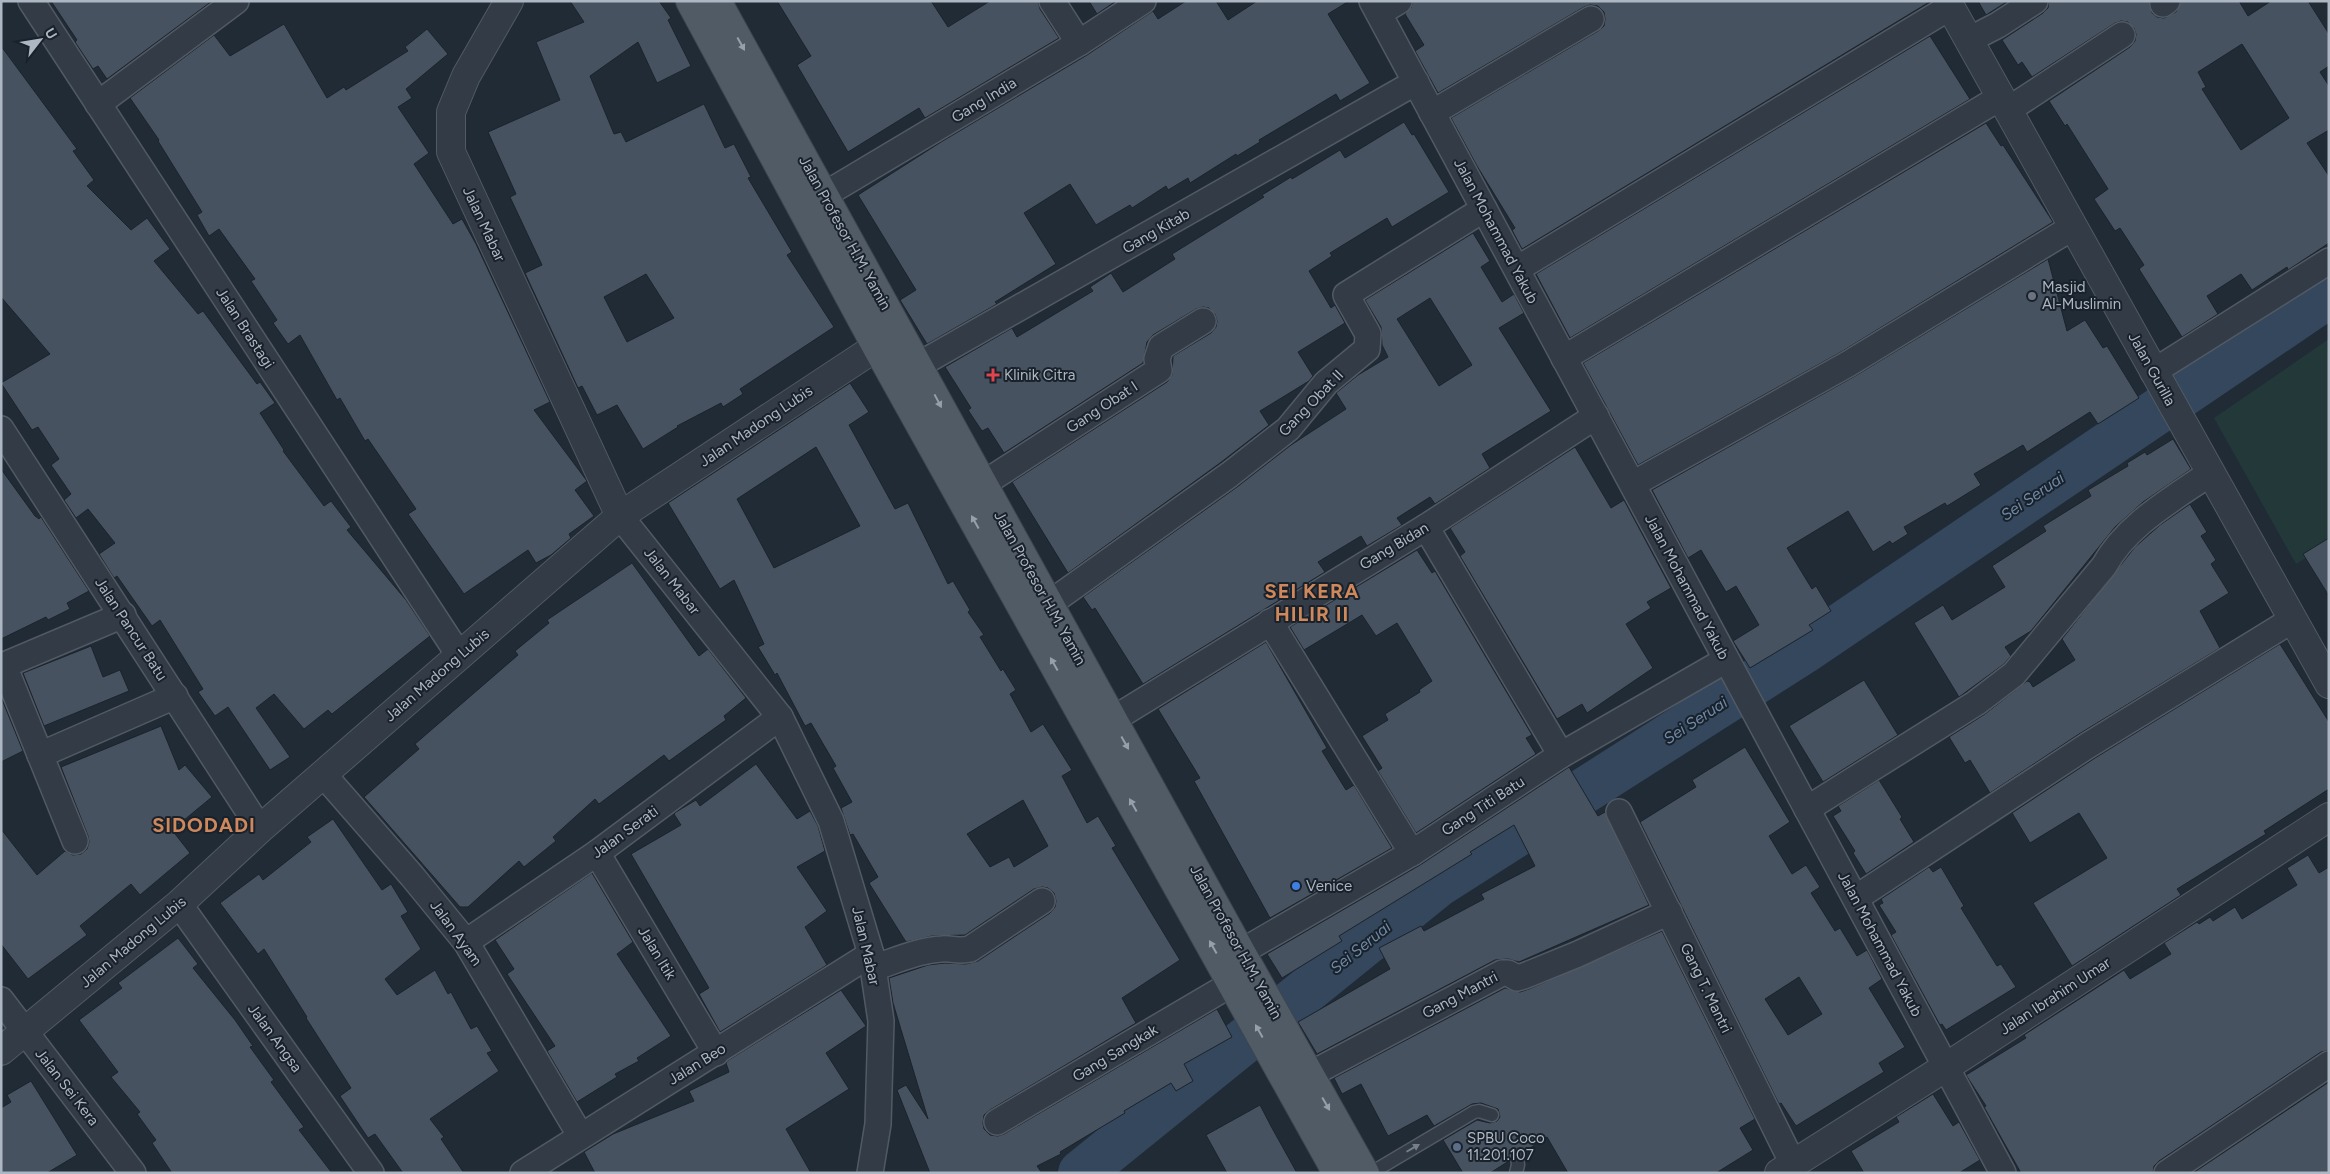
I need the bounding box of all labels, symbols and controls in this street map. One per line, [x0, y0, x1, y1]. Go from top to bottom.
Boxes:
north arrow [15, 15, 65, 65]
text: U [41, 25, 61, 42]
one-way arrow [737, 37, 745, 51]
street label: Gang India [948, 74, 1020, 126]
street label: Jalan Profesor H.M. Yamin [795, 153, 895, 313]
street label: Jalan Mohammad Yakub [1450, 155, 1542, 307]
street label: Jalan Mabar [459, 184, 509, 264]
street label: Gang Kitab [1119, 204, 1193, 257]
place label: Masjid Al-Muslimin [2042, 278, 2121, 313]
street label: Jalan Brastagi [212, 284, 278, 372]
marker: Masjid Al-Muslimin [2026, 290, 2038, 302]
street label: Jalan Gurilla [2124, 329, 2180, 409]
place label: Klinik Citra [1004, 366, 1075, 384]
street label: Gang Obat II [1275, 366, 1347, 440]
marker: Klinik Citra [986, 368, 1000, 382]
street label: Gang Obat I [1063, 377, 1141, 437]
street label: Jalan Madong Lubis [696, 381, 816, 471]
one-way arrow [934, 393, 942, 408]
water label: Sei Seruai [1997, 468, 2068, 525]
street label: Jalan Profesor H.M. Yamin [990, 508, 1090, 668]
street label: Jalan Mohammad Yakub [1641, 511, 1733, 663]
one-way arrow [970, 515, 979, 528]
street label: Gang Bidan [1356, 518, 1432, 574]
street label: Jalan Mabar [640, 544, 704, 618]
street label: Jalan Pancur Batu [91, 574, 171, 684]
district label: SEI KERA HILIR II [1265, 579, 1359, 626]
street label: Jalan Madong Lubis [381, 625, 493, 725]
one-way arrow [1050, 656, 1058, 671]
water label: Sei Seruai [1660, 693, 1731, 748]
one-way arrow [1121, 735, 1129, 750]
street label: Gang Titi Batu [1438, 772, 1528, 840]
one-way arrow [1129, 799, 1138, 812]
street label: Jalan Serati [588, 802, 662, 862]
district label: SIDODADI [152, 813, 256, 837]
street label: Jalan Profesor H.M. Yamin [1186, 862, 1286, 1022]
street label: Jalan Mohammad Yakub [1834, 868, 1926, 1020]
place label: Venice [1306, 877, 1352, 895]
marker: Venice [1290, 880, 1302, 892]
street label: Jalan Madong Lubis [76, 893, 190, 991]
street label: Jalan Ayam [426, 897, 486, 969]
street label: Jalan Mabar [848, 905, 884, 987]
water label: Sei Seruai [1326, 917, 1395, 978]
street label: Jalan Itik [634, 923, 680, 983]
street label: Gang T. Mantri [1676, 940, 1736, 1036]
one-way arrow [1208, 941, 1217, 954]
street label: Jalan Ibrahim Umar [1996, 953, 2114, 1039]
street label: Gang Mantri [1419, 968, 1501, 1022]
street label: Jalan Angsa [244, 1000, 306, 1076]
street label: Gang Sangkak [1069, 1020, 1161, 1085]
one-way arrow [1255, 1024, 1263, 1038]
street label: Jalan Beo [665, 1039, 729, 1089]
street label: Jalan Sei Kera [31, 1045, 103, 1129]
one-way arrow [1322, 1097, 1330, 1112]
place label: SPBU Coco 11.201.107 [1467, 1129, 1545, 1164]
marker: SPBU Coco 11.201.107 [1451, 1141, 1463, 1153]
one-way arrow [1407, 1144, 1420, 1153]

